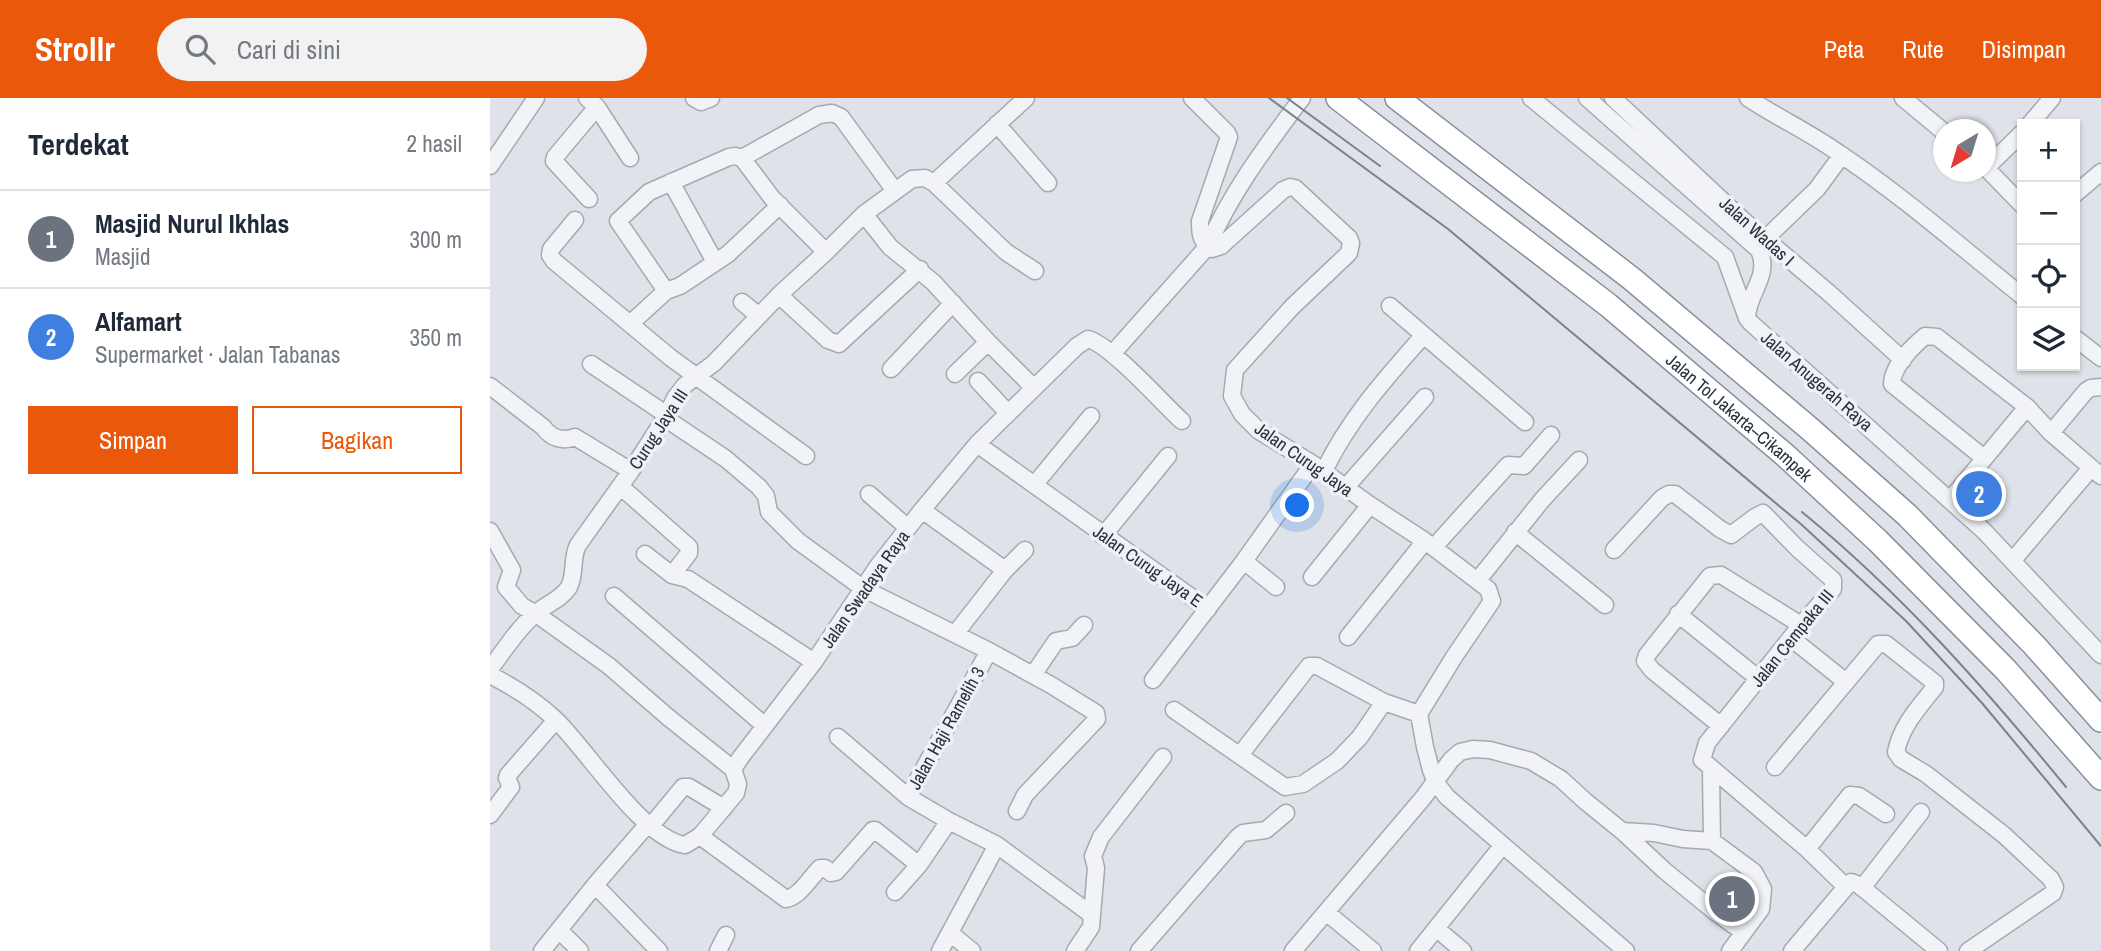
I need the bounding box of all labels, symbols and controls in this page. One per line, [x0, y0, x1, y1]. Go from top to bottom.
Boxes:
search box [157, 18, 647, 81]
text: Strollr [35, 27, 115, 71]
icon: search [181, 30, 219, 68]
text: Cari di sini [237, 32, 341, 67]
text: Peta [1824, 33, 1864, 65]
text: Rute [1902, 33, 1944, 65]
text: Disimpan [1982, 33, 2066, 65]
north arrow [1933, 119, 1996, 182]
map controls [2017, 119, 2080, 371]
button: + [2017, 119, 2080, 182]
text: Terdekat [28, 124, 129, 164]
text: 2 hasil [406, 128, 462, 159]
button: − [2017, 182, 2080, 245]
street label: Jalan Wadas I [1714, 191, 1800, 271]
text: Masjid Nurul Ikhlas [95, 206, 289, 241]
text: 1 [46, 224, 56, 255]
text: 300 m [410, 224, 462, 255]
text: Masjid [95, 241, 151, 272]
button: locate [2017, 245, 2080, 308]
text: Alfamart [95, 304, 181, 339]
button: layers [2017, 308, 2080, 371]
text: 2 [46, 322, 56, 353]
text: 350 m [410, 322, 462, 353]
street label: Jalan Anugerah Raya [1756, 325, 1878, 437]
text: Supermarket · Jalan Tabanas [95, 339, 340, 370]
street label: Jalan Tol Jakarta–Cikampek [1661, 347, 1818, 487]
street label: Curug Jaya III [622, 384, 694, 474]
button: Simpan [28, 406, 238, 474]
button: Bagikan [252, 406, 462, 474]
street label: Jalan Curug Jaya [1250, 416, 1358, 502]
pin: 2 [1956, 468, 2002, 520]
your location [1280, 488, 1314, 522]
street label: Jalan Curug Jaya E [1088, 519, 1208, 613]
street label: Jalan Swadaya Raya [815, 525, 915, 653]
street label: Jalan Cempaka III [1745, 584, 1839, 692]
street label: Jalan Haji Ramelih 3 [902, 662, 990, 794]
pin: 1 [1709, 873, 1755, 925]

